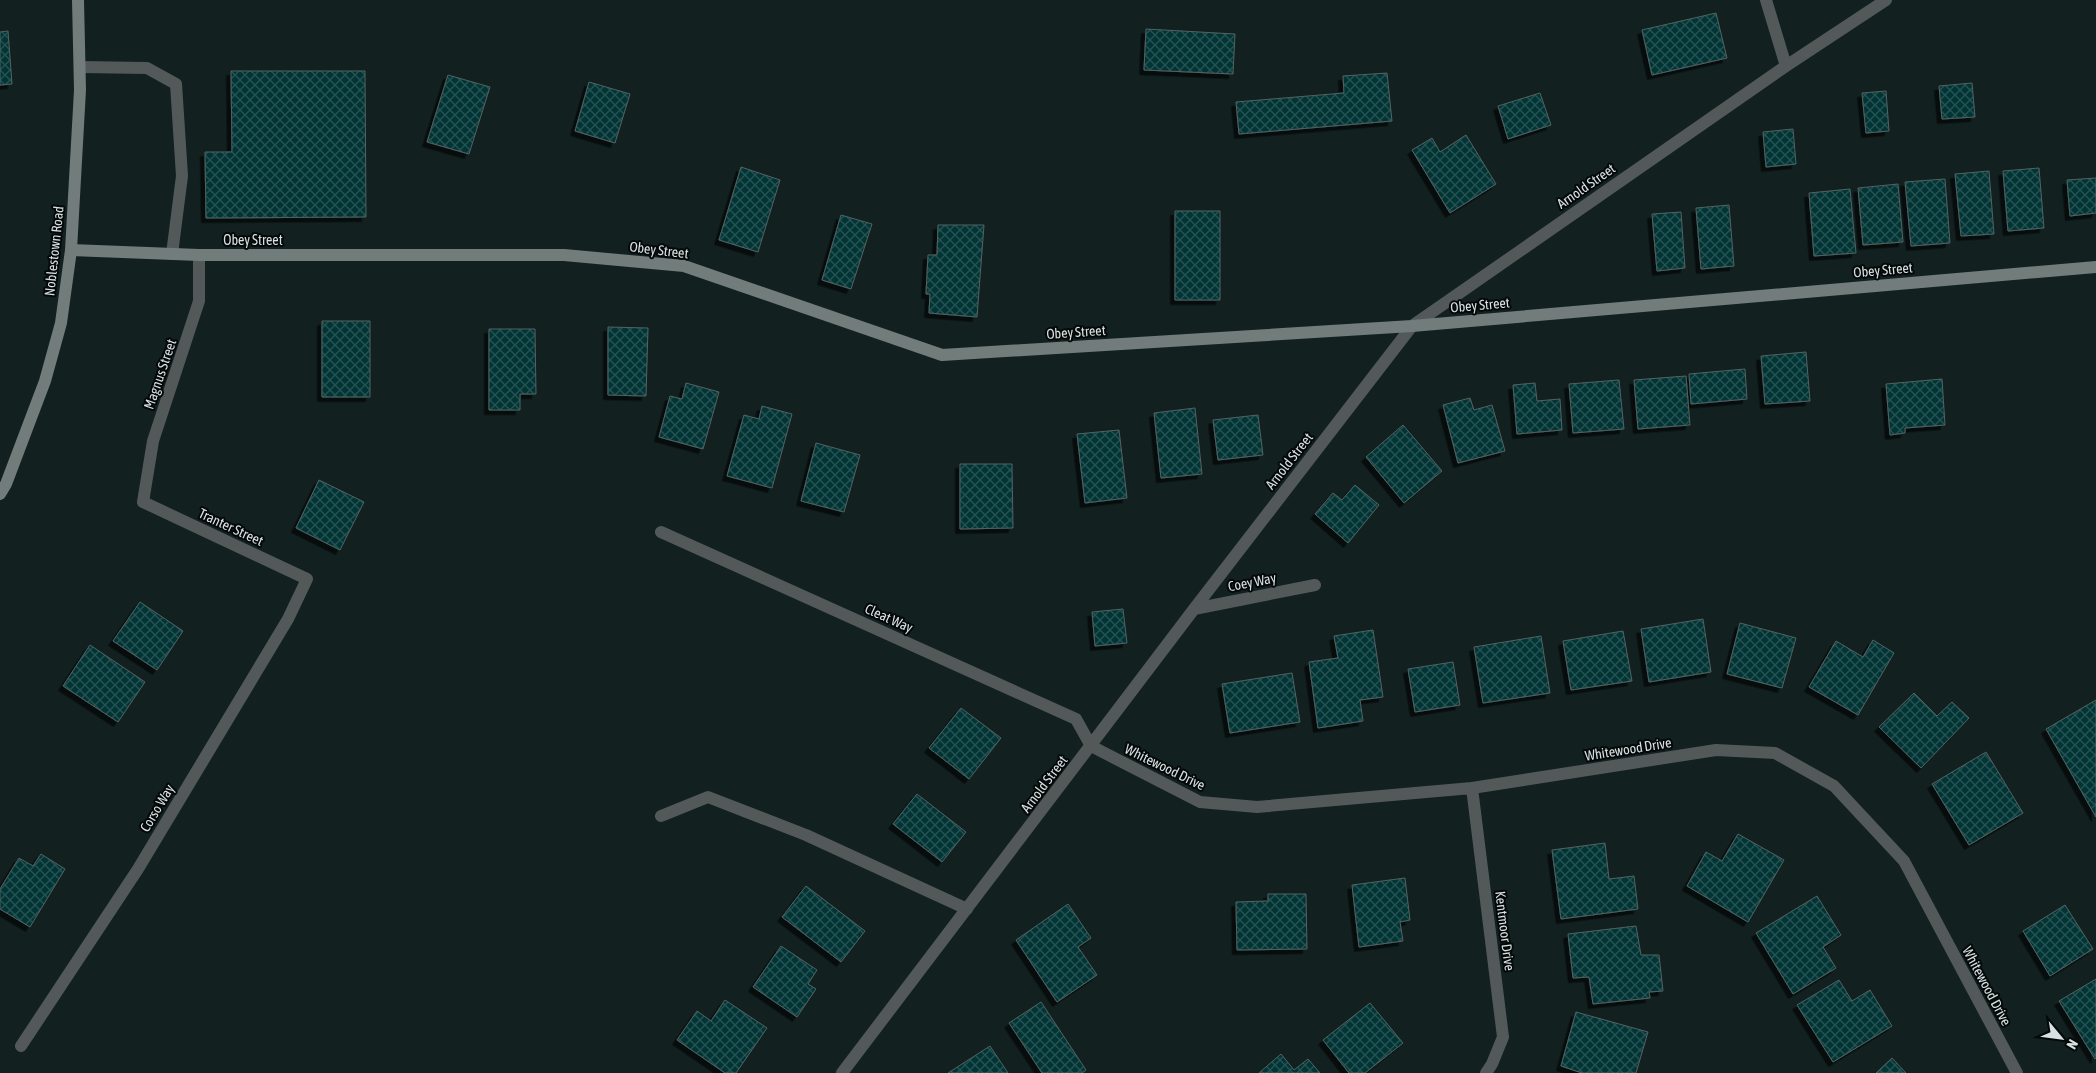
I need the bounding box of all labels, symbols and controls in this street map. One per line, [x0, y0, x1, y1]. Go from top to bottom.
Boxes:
street label: Arnold Street [1554, 160, 1618, 212]
street label: Noblestown Road [41, 205, 67, 297]
street label: Obey Street [223, 232, 283, 248]
street label: Obey Street [629, 238, 689, 262]
street label: Obey Street [1853, 259, 1913, 281]
street label: Obey Street [1450, 294, 1510, 316]
street label: Obey Street [1046, 322, 1106, 342]
street label: Magnus Street [141, 337, 179, 411]
street label: Arnold Street [1262, 430, 1316, 492]
street label: Tranter Street [196, 505, 266, 549]
street label: Coey Way [1227, 569, 1278, 595]
street label: Cleat Way [863, 600, 916, 636]
street label: Whitewood Drive [1584, 734, 1672, 764]
street label: Whitewood Drive [1122, 741, 1208, 793]
street label: Arnold Street [1017, 752, 1071, 816]
street label: Corso Way [137, 781, 177, 835]
street label: Kentmoor Drive [1492, 890, 1518, 972]
street label: Whitewood Drive [1959, 944, 2015, 1028]
north arrow [2036, 1013, 2086, 1063]
text: N [2063, 1037, 2081, 1052]

